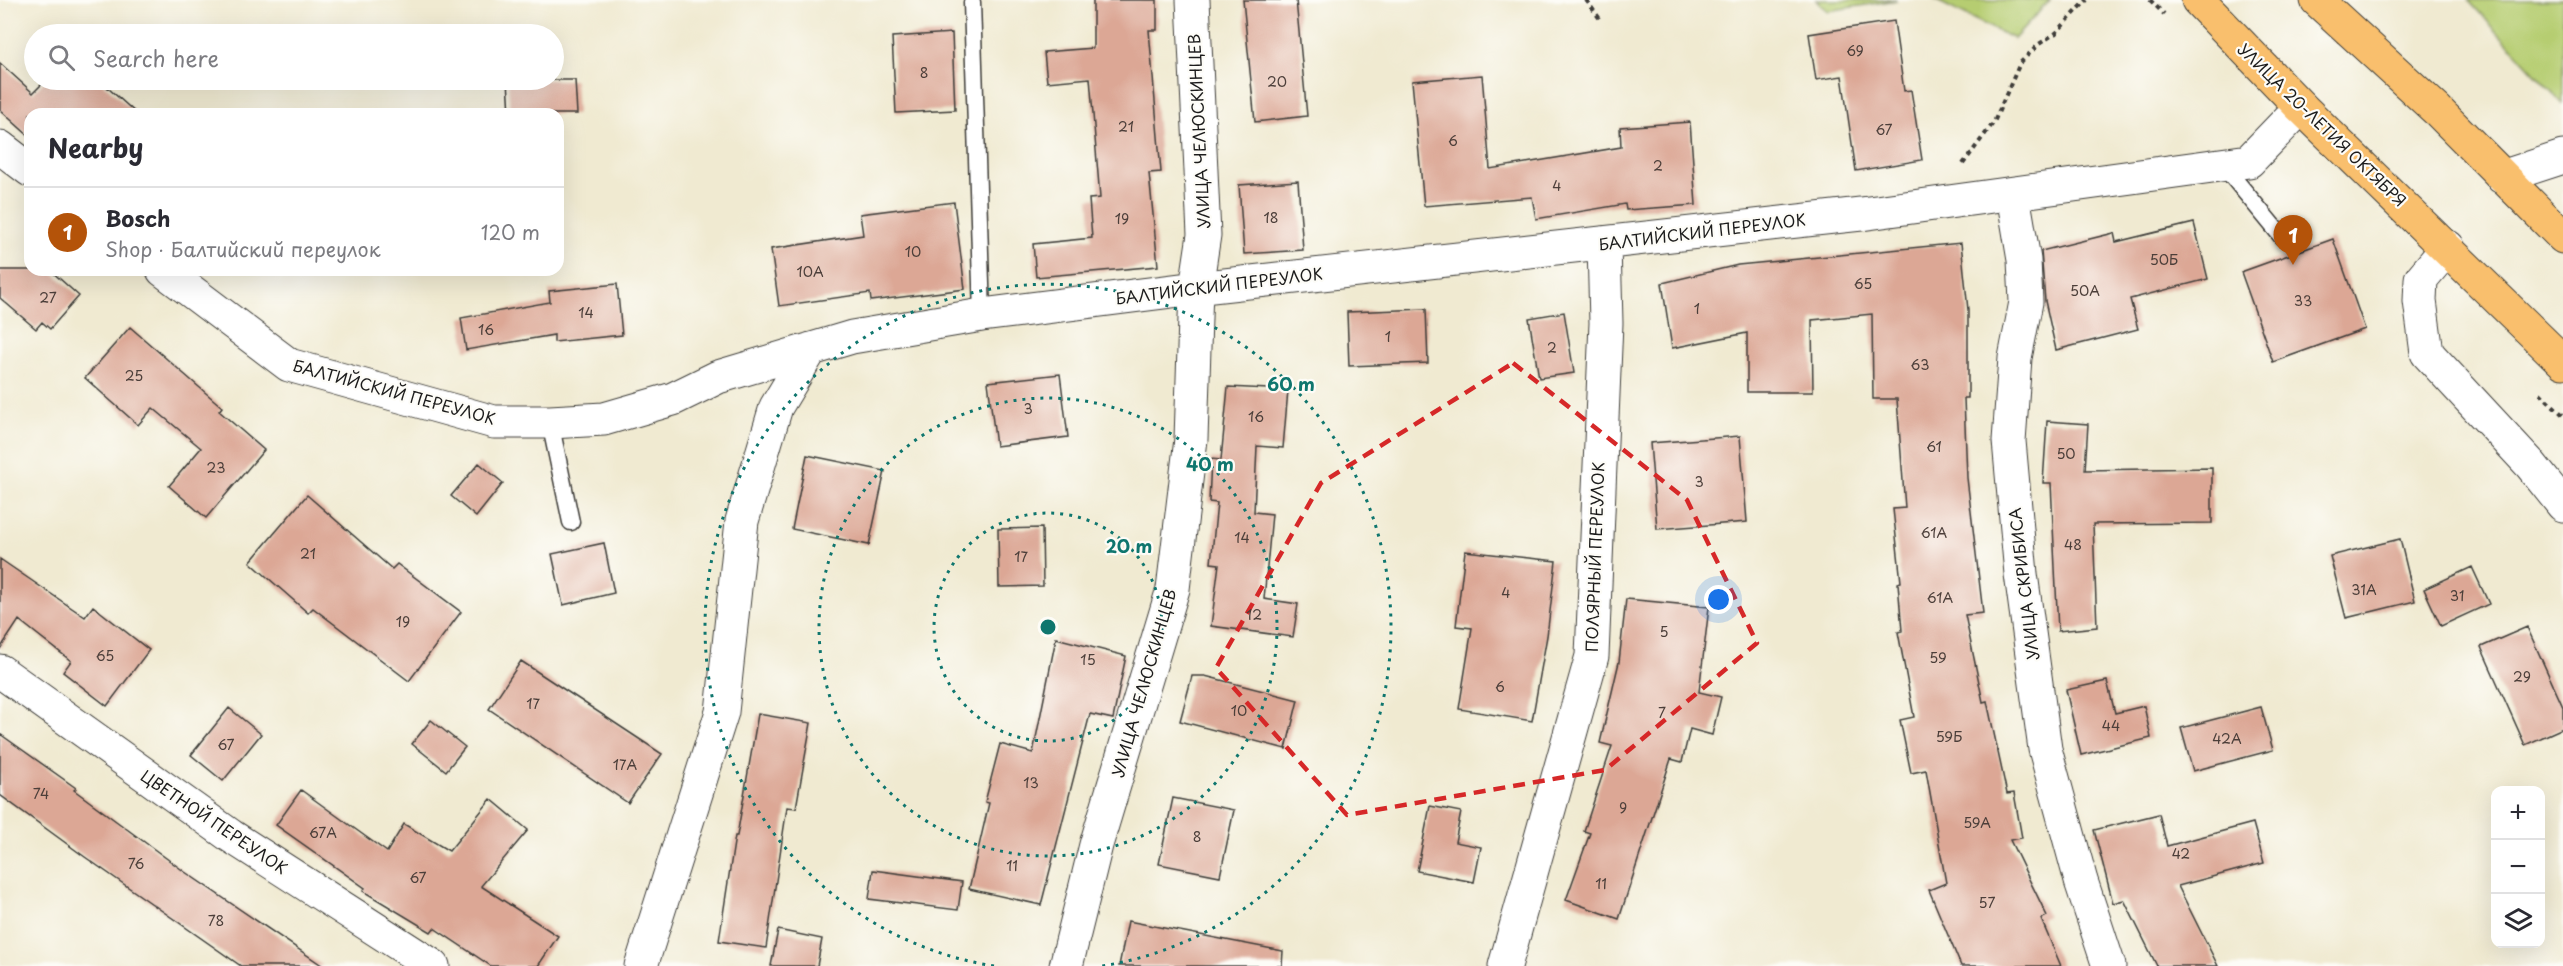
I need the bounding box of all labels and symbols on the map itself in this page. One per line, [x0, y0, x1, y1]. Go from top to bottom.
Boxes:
street label: УЛИЦА ЧЕЛЮСКИНЦЕВ [1181, 33, 1215, 229]
street label: УЛИЦА 20-ЛЕТИЯ ОКТЯБРЯ [2233, 37, 2412, 211]
house number: 69 [1846, 40, 1864, 61]
house number: 8 [920, 62, 928, 83]
house number: 20 [1267, 71, 1287, 92]
house number: 21 [1118, 116, 1134, 137]
house number: 67 [1875, 119, 1893, 140]
house number: 6 [1448, 130, 1458, 151]
house number: 2 [1653, 155, 1663, 176]
house number: 4 [1552, 175, 1562, 196]
street label: БАЛТИЙСКИЙ ПЕРЕУЛОК [1597, 206, 1807, 256]
house number: 18 [1263, 207, 1279, 228]
house number: 19 [1115, 208, 1129, 229]
pin: 1 [2274, 216, 2312, 265]
house number: 10 [905, 241, 921, 262]
house number: 50Б [2150, 249, 2178, 270]
street label: БАЛТИЙСКИЙ ПЕРЕУЛОК [1114, 260, 1324, 310]
house number: 10А [796, 261, 824, 282]
house number: 65 [1854, 273, 1872, 294]
house number: 50А [2070, 280, 2100, 301]
house number: 27 [39, 287, 57, 308]
house number: 33 [2294, 290, 2312, 311]
house number: 1 [1694, 298, 1700, 319]
house number: 14 [578, 302, 594, 323]
house number: 16 [478, 319, 494, 340]
house number: 1 [1385, 326, 1391, 347]
house number: 2 [1547, 337, 1557, 358]
street label: БАЛТИЙСКИЙ ПЕРЕУЛОК [290, 352, 498, 430]
house number: 63 [1911, 354, 1929, 375]
house number: 25 [125, 365, 143, 386]
text: 60 m [1267, 370, 1315, 397]
house number: 3 [1023, 398, 1033, 419]
house number: 16 [1248, 406, 1264, 427]
house number: 61 [1926, 436, 1942, 457]
house number: 50 [2056, 443, 2076, 464]
text: 40 m [1186, 450, 1234, 477]
house number: 23 [207, 457, 225, 478]
street label: ПОЛЯРНЫЙ ПЕРЕУЛОК [1579, 462, 1609, 652]
house number: 3 [1694, 471, 1704, 492]
street label: УЛИЦА СКРИБИСА [2002, 507, 2044, 662]
house number: 61А [1921, 522, 1947, 543]
house number: 14 [1234, 527, 1250, 548]
text: 20 m [1106, 532, 1152, 559]
house number: 48 [2064, 534, 2082, 555]
house number: 21 [300, 543, 316, 564]
house number: 17 [1014, 546, 1028, 567]
house number: 31А [2351, 579, 2377, 600]
house number: 4 [1501, 582, 1511, 603]
your location [1704, 585, 1733, 614]
house number: 31 [2450, 585, 2464, 606]
street label: УЛИЦА ЧЕЛЮСКИНЦЕВ [1105, 586, 1181, 780]
house number: 61А [1927, 587, 1953, 608]
house number: 12 [1246, 604, 1262, 625]
house number: 19 [396, 611, 410, 632]
centre of rings [1038, 617, 1058, 637]
house number: 5 [1659, 621, 1669, 642]
house number: 65 [96, 645, 114, 666]
house number: 59 [1929, 647, 1947, 668]
house number: 15 [1080, 649, 1096, 670]
house number: 29 [2513, 666, 2531, 687]
house number: 6 [1495, 676, 1505, 697]
house number: 17 [526, 693, 540, 714]
house number: 10 [1231, 700, 1247, 721]
house number: 7 [1658, 702, 1666, 723]
house number: 44 [2102, 715, 2120, 736]
house number: 59Б [1936, 726, 1962, 747]
house number: 42А [2212, 728, 2242, 749]
house number: 67 [217, 734, 235, 755]
house number: 17А [613, 754, 638, 775]
street label: ЦВЕТНОЙ ПЕРЕУЛОК [137, 763, 293, 879]
house number: 13 [1023, 772, 1039, 793]
house number: 74 [33, 783, 49, 804]
house number: 9 [1619, 797, 1627, 818]
house number: 59А [1963, 812, 1991, 833]
house number: 67А [309, 822, 337, 843]
house number: 8 [1193, 826, 1201, 847]
house number: 42 [2172, 843, 2190, 864]
house number: 76 [128, 853, 145, 874]
house number: 11 [1006, 855, 1018, 876]
house number: 67 [409, 867, 427, 888]
house number: 11 [1595, 873, 1607, 894]
house number: 57 [1979, 892, 1995, 913]
house number: 78 [208, 910, 224, 931]

